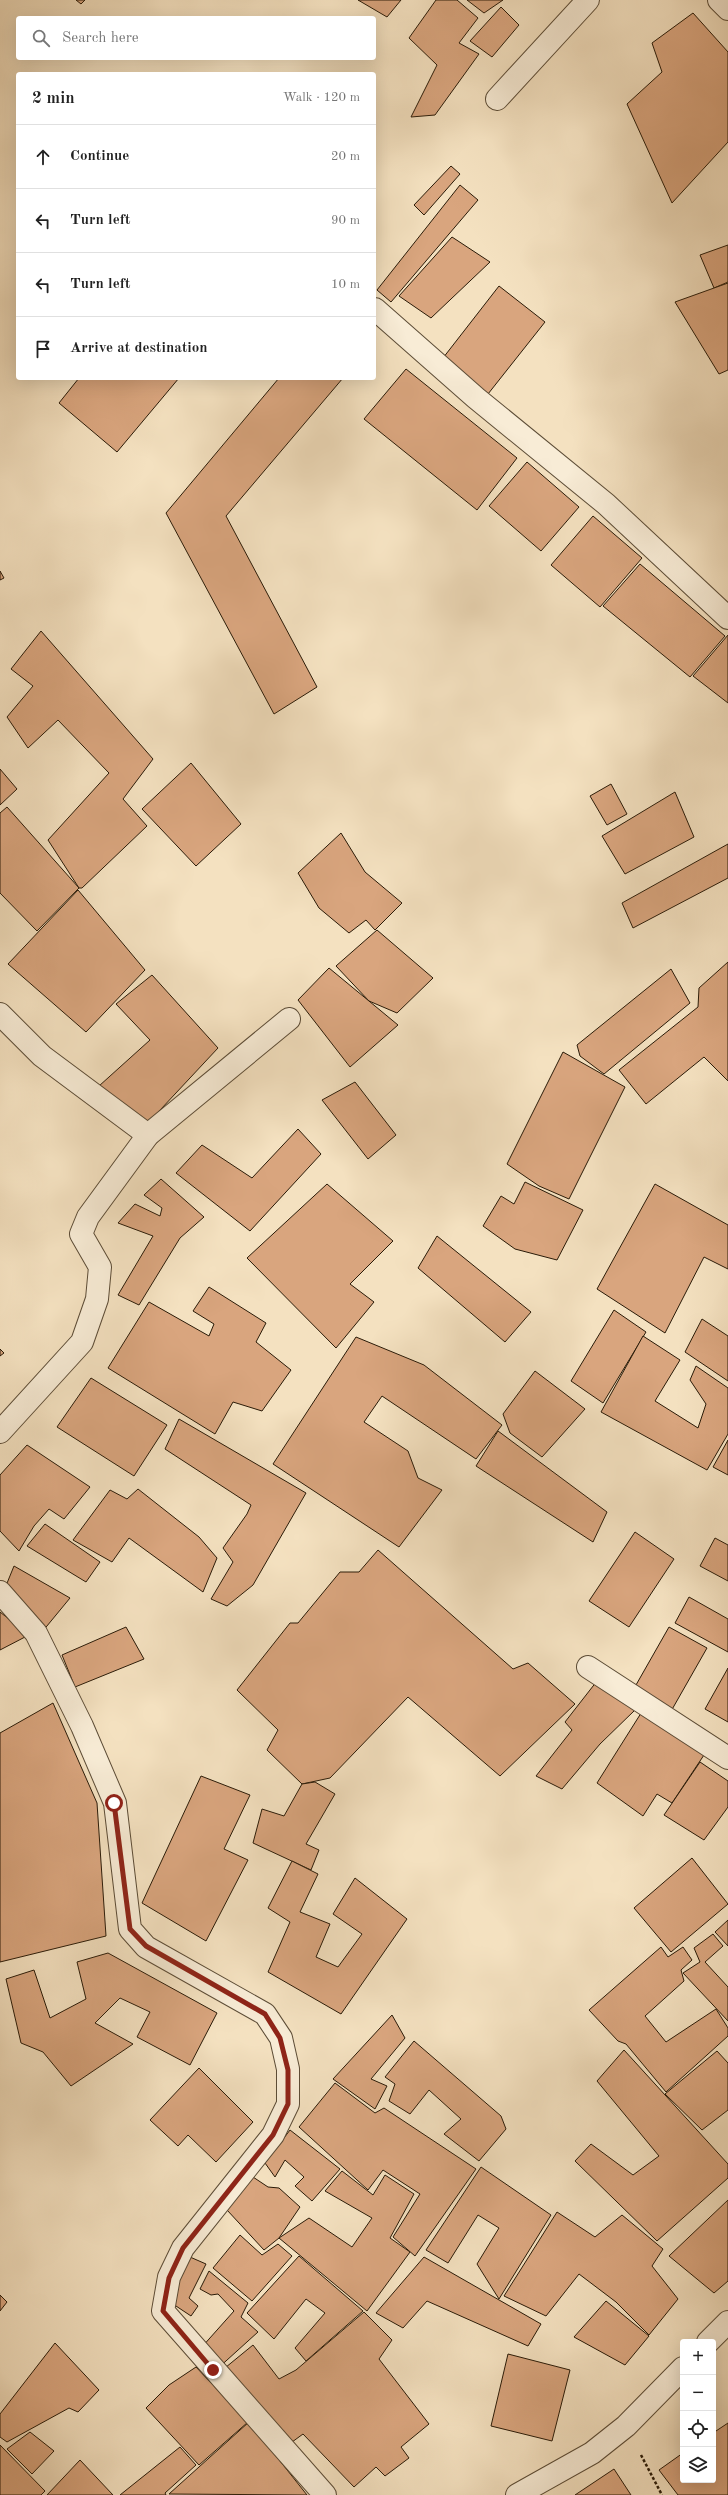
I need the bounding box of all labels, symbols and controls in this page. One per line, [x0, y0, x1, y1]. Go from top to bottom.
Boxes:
search box [16, 16, 376, 60]
icon: search [30, 27, 52, 49]
text: Search here [62, 31, 139, 46]
text: 2 min [32, 90, 75, 107]
text: Walk · 120 m [283, 91, 360, 104]
icon: ahead [32, 146, 54, 168]
text: Continue [70, 149, 129, 164]
text: 20 m [331, 150, 360, 163]
icon: left [32, 210, 54, 232]
text: Turn left [70, 213, 130, 228]
text: 90 m [331, 214, 360, 227]
icon: left [32, 274, 54, 296]
text: Turn left [70, 277, 130, 292]
text: 10 m [331, 278, 360, 291]
icon: arrive [32, 338, 54, 360]
text: Arrive at destination [70, 341, 208, 356]
route start [105, 1794, 123, 1812]
map controls [680, 2339, 716, 2483]
button: + [680, 2339, 716, 2375]
route end [204, 2361, 222, 2379]
button: − [680, 2375, 716, 2411]
button: locate [680, 2411, 716, 2447]
button: layers [680, 2447, 716, 2483]

